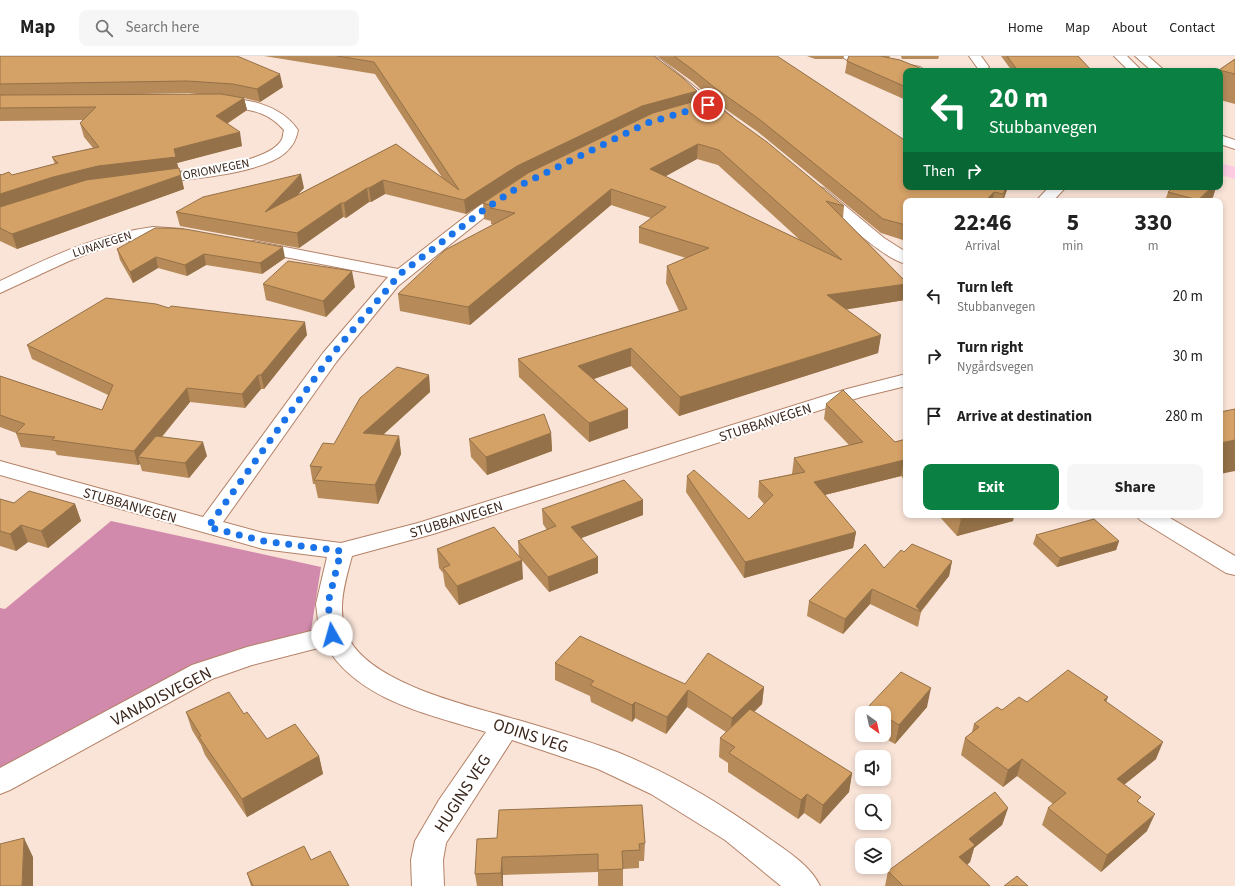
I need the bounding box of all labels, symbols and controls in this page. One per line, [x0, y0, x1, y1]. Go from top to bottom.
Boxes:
search box [79, 10, 359, 46]
text: Map [20, 14, 55, 41]
icon: search [93, 17, 115, 39]
text: Search here [125, 17, 199, 38]
text: Home [1008, 18, 1043, 38]
text: Map [1065, 18, 1090, 38]
text: About [1112, 18, 1147, 38]
text: Contact [1169, 18, 1215, 38]
text: 20 m [989, 78, 1048, 118]
icon: left [923, 84, 975, 136]
pin [691, 88, 725, 122]
icon: arrive [697, 94, 719, 116]
text: Stubbanvegen [989, 115, 1097, 140]
street label: ORIONVEGEN [181, 155, 251, 184]
icon: right [963, 160, 985, 182]
text: Then [923, 161, 955, 182]
text: 22:46 [954, 205, 1012, 240]
text: 5 [1067, 205, 1079, 240]
text: 330 [1134, 205, 1172, 240]
street label: LUNAVEGEN [70, 227, 134, 262]
text: Arrival [965, 237, 1000, 255]
text: min [1062, 237, 1083, 255]
text: m [1148, 237, 1159, 255]
text: Turn left [957, 277, 1013, 298]
icon: left [923, 285, 945, 307]
text: 20 m [1173, 286, 1203, 307]
text: Stubbanvegen [957, 298, 1035, 316]
text: Turn right [957, 337, 1023, 358]
icon: right [923, 345, 945, 367]
text: 30 m [1173, 346, 1203, 367]
text: Nygårdsvegen [957, 358, 1034, 376]
street label: STUBBANVEGEN [716, 399, 814, 447]
icon: arrive [923, 405, 945, 427]
text: Arrive at destination [957, 406, 1092, 427]
text: 280 m [1165, 406, 1203, 427]
button: Exit [923, 464, 1059, 510]
button: Share [1067, 464, 1203, 510]
street label: STUBBANVEGEN [81, 483, 179, 529]
street label: STUBBANVEGEN [407, 496, 505, 544]
position arrow [311, 614, 353, 656]
street label: VANADISVEGEN [107, 661, 216, 733]
north arrow [855, 706, 891, 742]
map controls [855, 706, 891, 874]
street label: ODINS VEG [490, 713, 571, 759]
street label: HUGINS VEG [429, 750, 497, 837]
button: sound [855, 750, 891, 786]
button: search [855, 794, 891, 830]
button: layers [855, 838, 891, 874]

